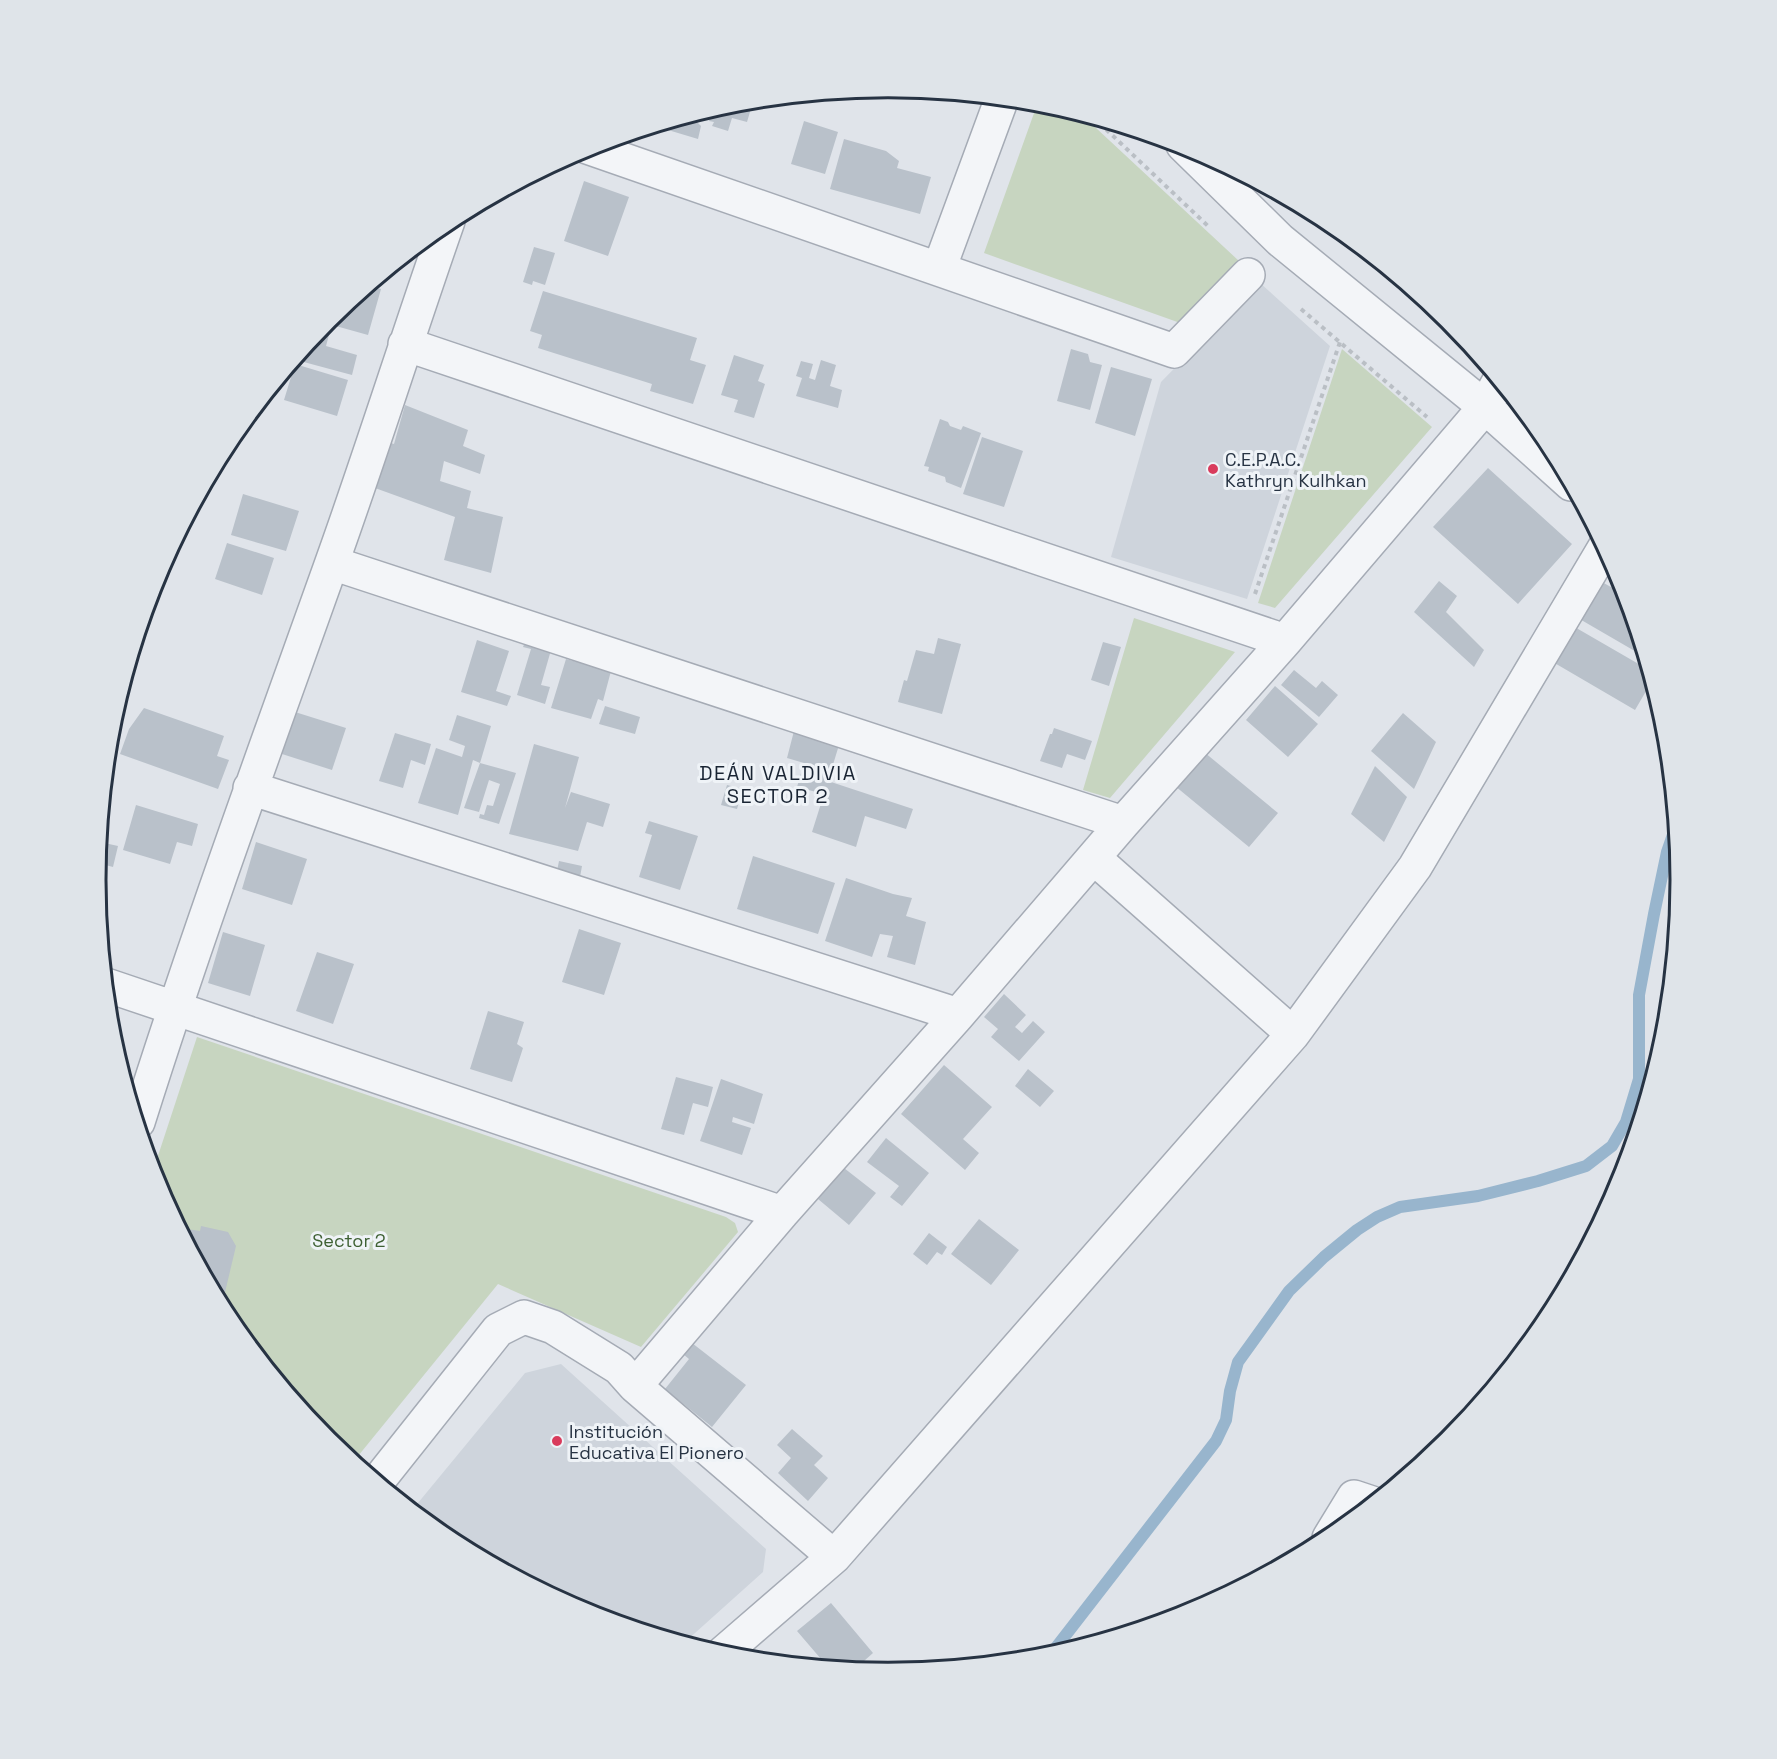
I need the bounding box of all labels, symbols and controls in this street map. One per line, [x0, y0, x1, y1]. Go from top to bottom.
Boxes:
place label: C.E.P.A.C. Kathryn Kulhkan [1225, 448, 1367, 492]
marker: C.E.P.A.C. Kathryn Kulhkan [1206, 462, 1220, 476]
district label: DEÁN VALDIVIA SECTOR 2 [699, 760, 857, 809]
park label: Sector 2 [312, 1229, 386, 1252]
place label: Institución Educativa El Pionero [569, 1420, 744, 1464]
marker: Institución Educativa El Pionero [550, 1434, 564, 1448]

